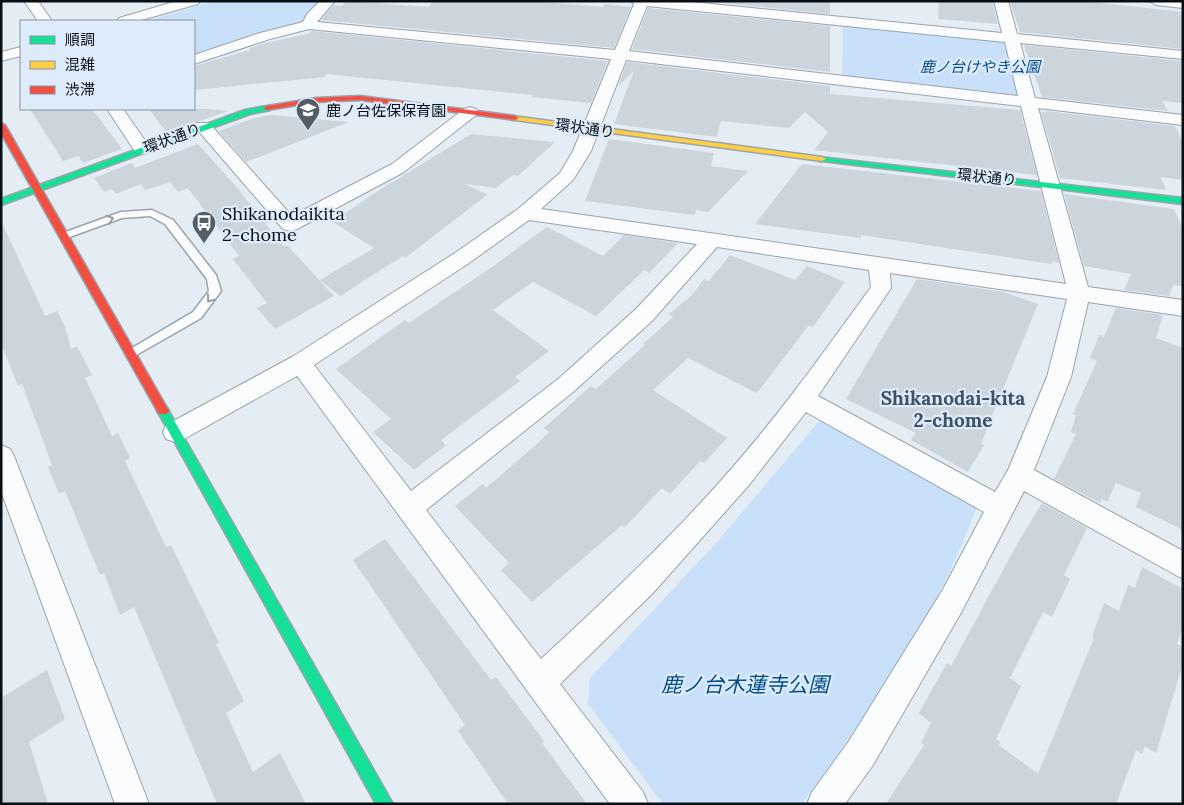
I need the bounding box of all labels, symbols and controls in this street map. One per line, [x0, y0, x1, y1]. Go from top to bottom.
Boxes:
legend [20, 20, 195, 110]
text: 順調 [65, 30, 95, 49]
text: 混雑 [65, 55, 95, 74]
park label: 鹿ノ台けやき公園 [920, 57, 1042, 76]
text: 渋滞 [65, 80, 95, 99]
school or university icon: 鹿ノ台佐保保育園 [295, 97, 321, 131]
place label: 鹿ノ台佐保保育園 [326, 101, 446, 120]
street label: 環状通り [554, 114, 616, 142]
street label: 環状通り [141, 119, 203, 157]
street label: 環状通り [956, 164, 1018, 190]
place label: Shikanodaikita 2-chome [222, 202, 345, 246]
bus stop icon: Shikanodaikita 2-chome [191, 210, 217, 244]
one-way arrow [105, 215, 114, 225]
one-way arrow [207, 293, 215, 302]
district label: Shikanodai-kita 2-chome [881, 386, 1025, 432]
park label: 鹿ノ台木蓮寺公園 [661, 671, 832, 698]

